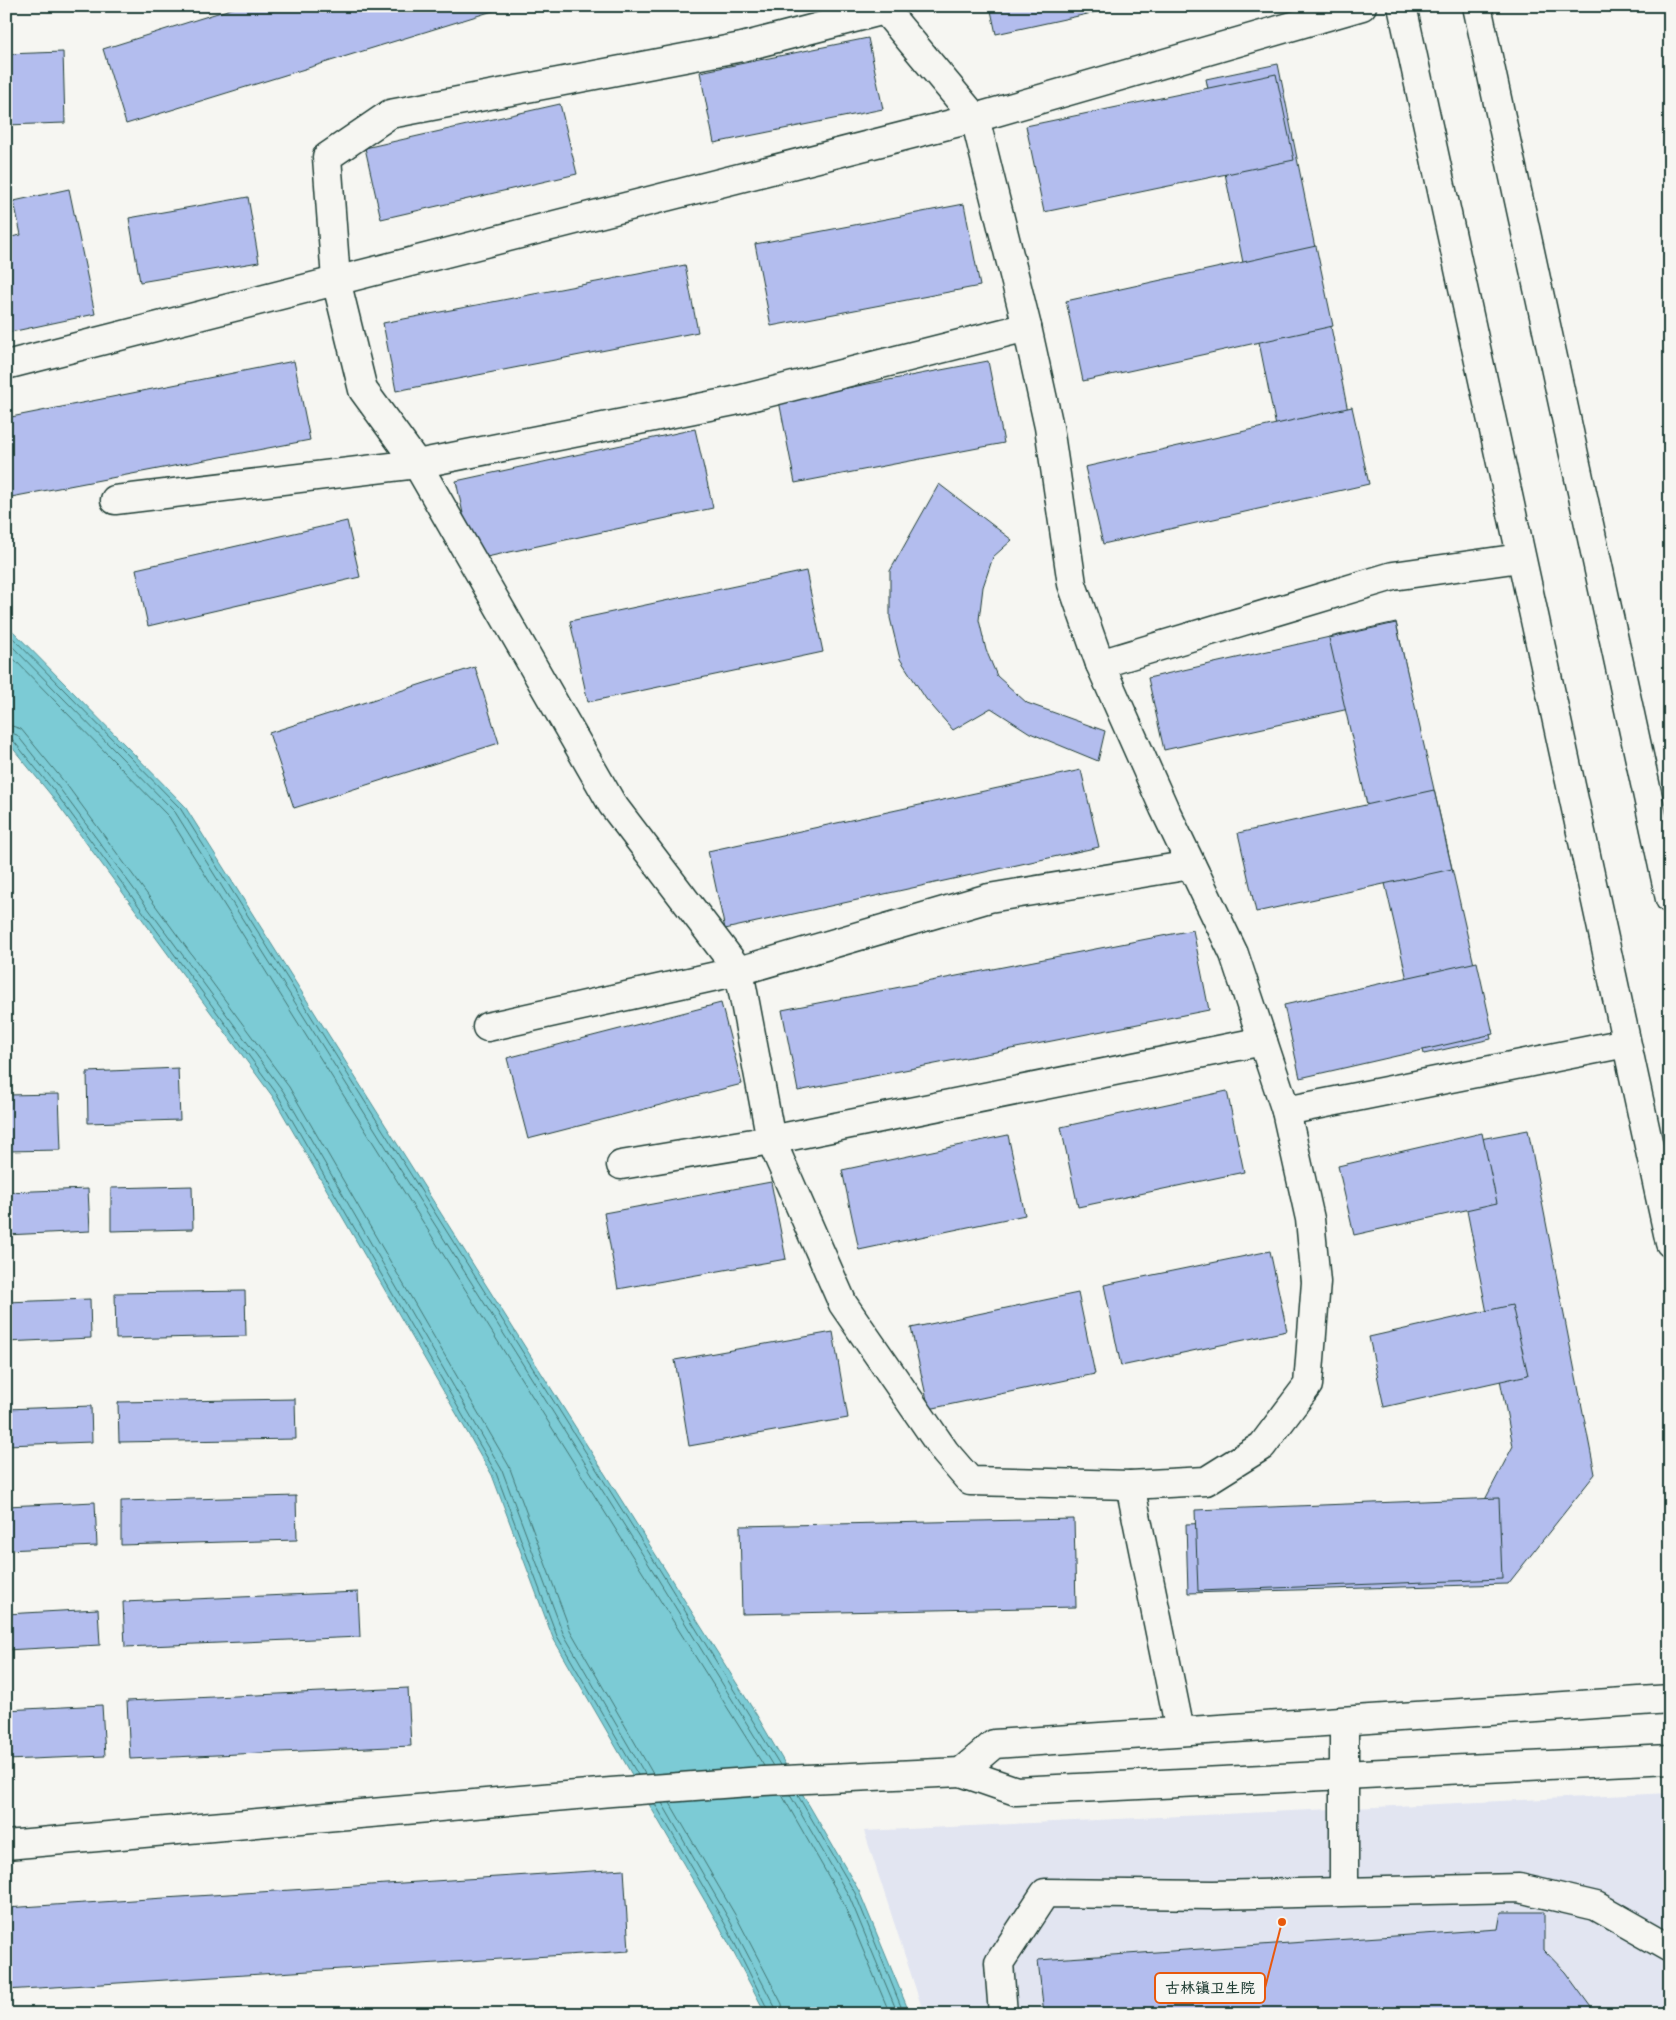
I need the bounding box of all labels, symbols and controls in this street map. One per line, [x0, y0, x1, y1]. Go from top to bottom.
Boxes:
callout: 古林镇卫生院 [1155, 1973, 1265, 2003]
text: 古林镇卫生院 [1165, 1978, 1255, 1997]

